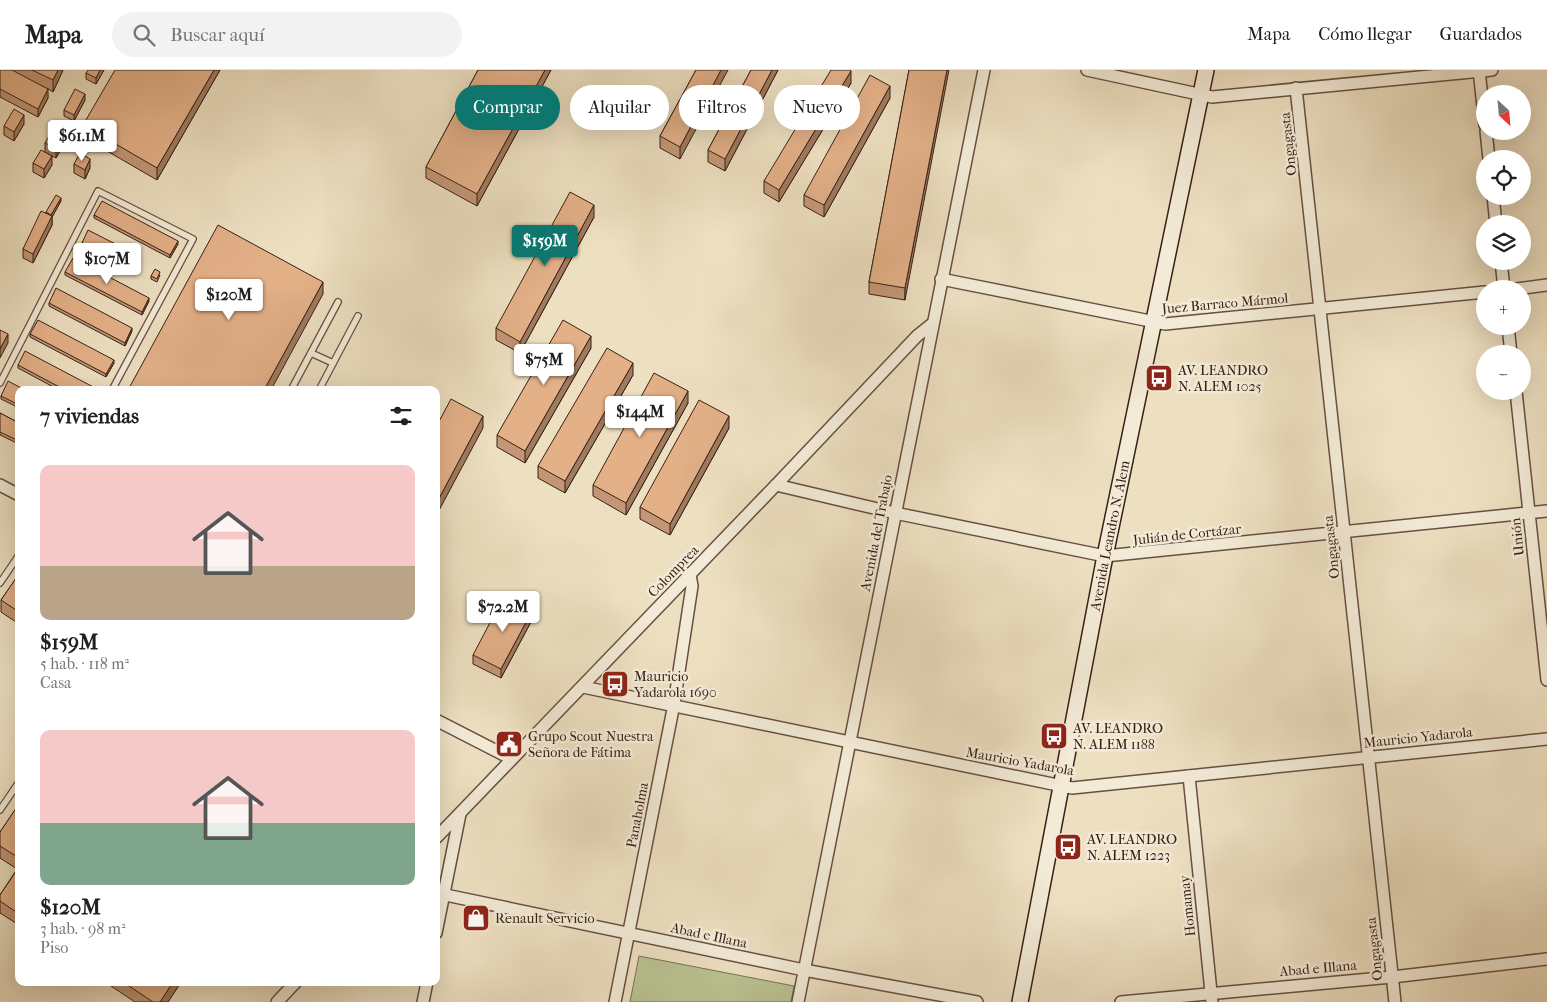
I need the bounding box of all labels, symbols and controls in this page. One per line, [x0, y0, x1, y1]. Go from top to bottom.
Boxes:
search box [112, 12, 462, 57]
text: Mapa [25, 21, 82, 49]
icon: search [130, 21, 158, 49]
text: Buscar aquí [170, 24, 265, 46]
text: Mapa [1247, 24, 1290, 45]
text: Cómo llegar [1318, 24, 1412, 45]
text: Guardados [1440, 24, 1522, 45]
chip: Comprar [455, 85, 560, 130]
chip: Alquilar [570, 85, 669, 130]
chip: Filtros [679, 85, 764, 130]
chip: Nuevo [774, 85, 860, 130]
north arrow [1476, 85, 1531, 140]
map controls [1476, 85, 1531, 400]
street label: Ongagasta [1277, 111, 1300, 177]
pin: $61.1M [41, 119, 123, 162]
text: $61.1M [59, 126, 105, 145]
button: locate [1476, 150, 1531, 205]
button: layers [1476, 215, 1531, 270]
pin: $159M [510, 224, 580, 267]
text: $159M [523, 231, 567, 250]
pin: $107M [72, 242, 142, 285]
text: $107M [84, 249, 130, 268]
pin: $120M [194, 278, 264, 321]
button: + [1476, 280, 1531, 335]
text: $120M [206, 285, 252, 304]
street label: Juez Barraco Mármol [1160, 289, 1289, 318]
pin: $75M [514, 344, 574, 386]
button: − [1476, 345, 1531, 400]
text: $75M [525, 350, 563, 369]
place label: AV. LEANDRO N. ALEM 1025 [1177, 362, 1268, 395]
bus stop icon: AV. LEANDRO N. ALEM 1025 [1144, 363, 1174, 393]
pin: $144M [605, 396, 675, 438]
icon: filters [387, 402, 415, 430]
text: $144M [616, 402, 664, 421]
text: 7 viviendas [40, 404, 139, 428]
street label: Avenida Leandro N. Alem [1087, 459, 1134, 613]
street label: Avenida del Trabajo [857, 473, 896, 594]
icon: home [183, 498, 273, 588]
street label: Ongagasta [1320, 514, 1343, 580]
street label: Unión [1507, 517, 1528, 557]
street label: Julián de Cortázar [1131, 520, 1242, 549]
street label: Colomprea [644, 541, 703, 601]
pin: $72.2M [462, 590, 544, 633]
text: $72.2M [478, 597, 528, 616]
text: $159M [40, 630, 98, 654]
text: 5 hab. · 118 m² [40, 654, 129, 673]
place label: Mauricio Yadarola 1690 [633, 668, 717, 701]
bus stop icon: Mauricio Yadarola 1690 [600, 669, 630, 699]
text: Casa [40, 673, 71, 692]
place label: AV. LEANDRO N. ALEM 1188 [1072, 720, 1163, 753]
bus stop icon: AV. LEANDRO N. ALEM 1188 [1039, 721, 1069, 751]
street label: Mauricio Yadarola [1363, 723, 1474, 752]
place label: Grupo Scout Nuestra Señora de Fátima [528, 728, 654, 761]
public building icon: Grupo Scout Nuestra Señora de Fátima [494, 729, 524, 759]
street label: Mauricio Yadarola [964, 744, 1076, 779]
icon: home [183, 763, 273, 853]
street label: Panaholma [623, 780, 652, 849]
place label: AV. LEANDRO N. ALEM 1223 [1086, 831, 1177, 864]
bus stop icon: AV. LEANDRO N. ALEM 1223 [1053, 832, 1083, 862]
street label: Homamay [1176, 874, 1199, 937]
text: $120M [40, 895, 101, 919]
shop icon: Renault Servicio [461, 903, 491, 933]
place label: Renault Servicio [495, 910, 595, 927]
street label: Ongagasta [1363, 916, 1386, 982]
text: 3 hab. · 98 m² [40, 919, 126, 938]
street label: Abad e Illana [668, 919, 749, 952]
text: Piso [40, 938, 68, 957]
street label: Abad e Illana [1278, 957, 1358, 980]

